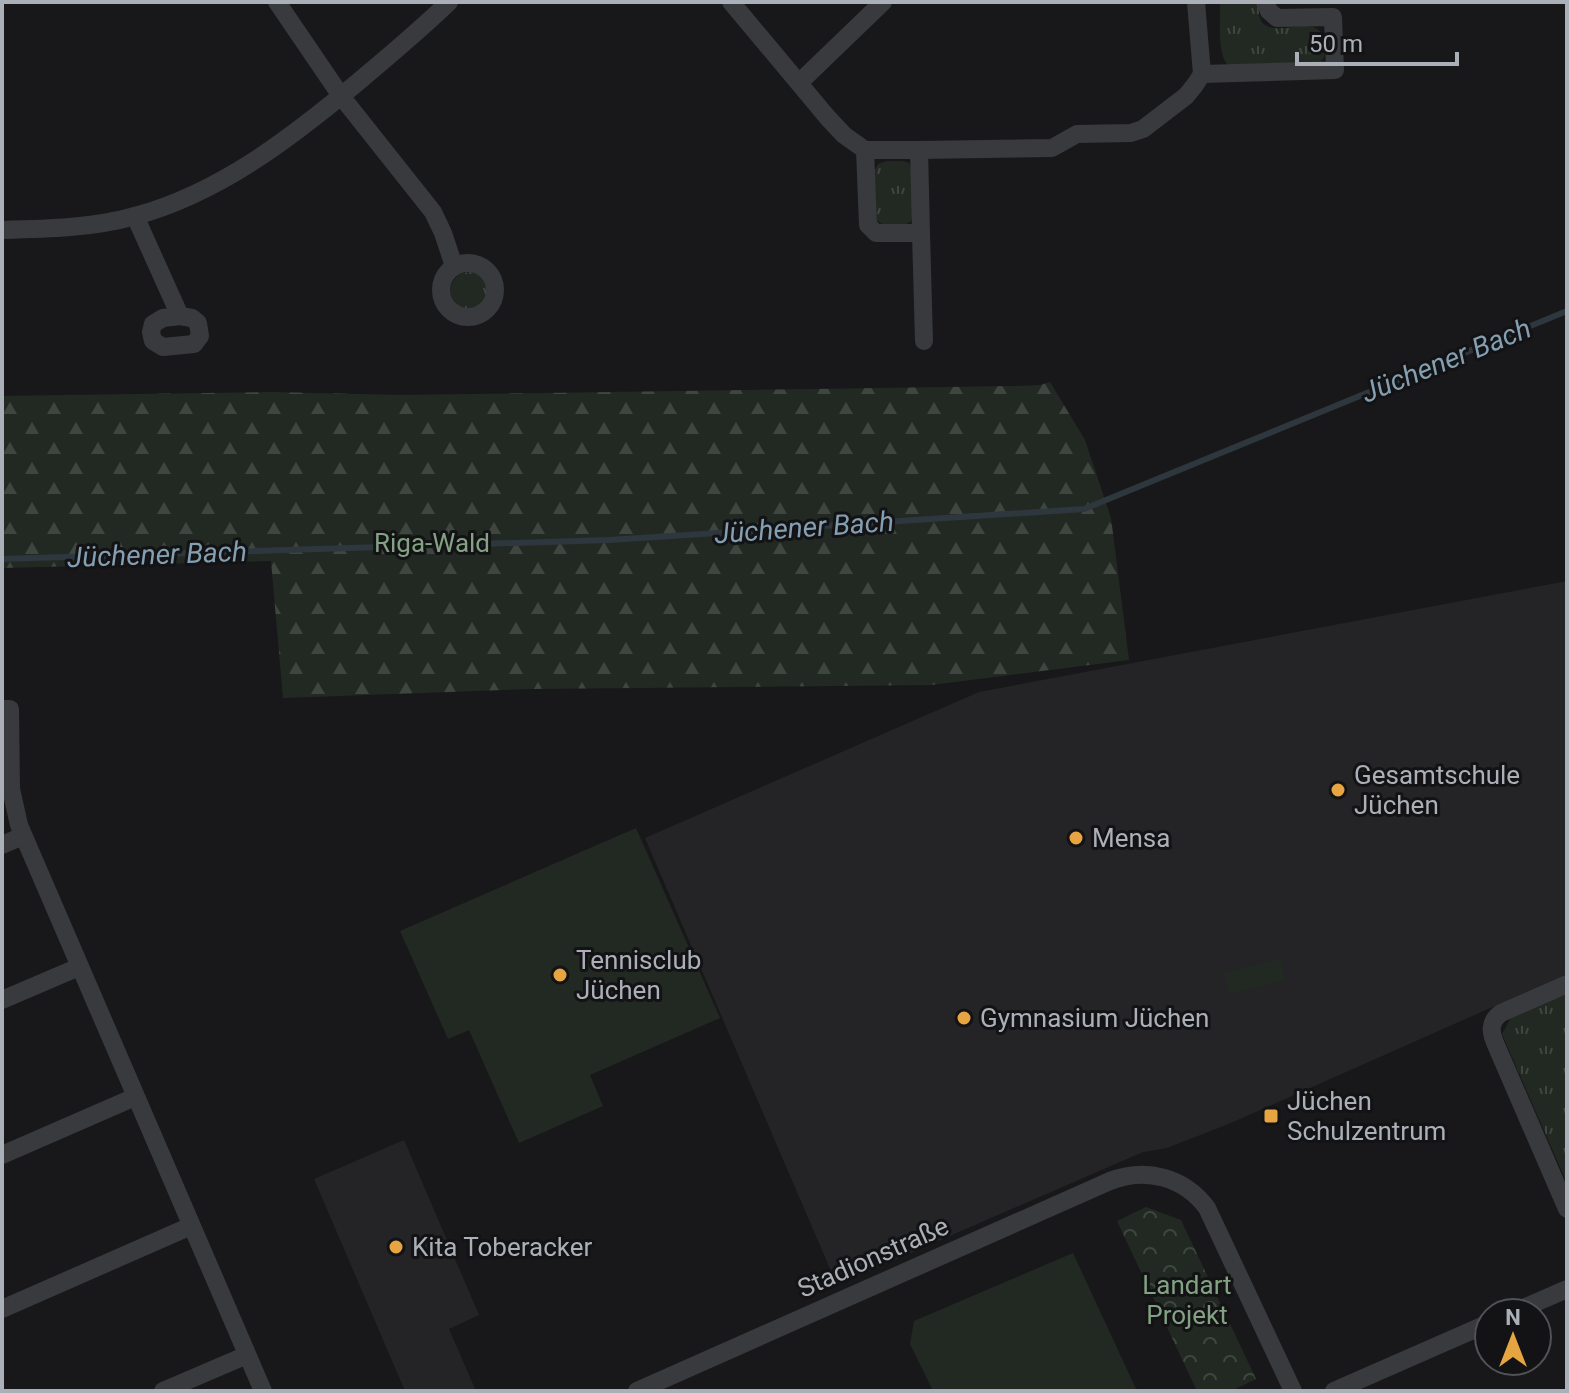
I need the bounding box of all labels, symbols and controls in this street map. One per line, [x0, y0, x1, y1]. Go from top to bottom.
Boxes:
scale bar [1297, 16, 1457, 66]
text: 50 m [1309, 30, 1363, 58]
water label: Jüchener Bach [1357, 311, 1536, 409]
water label: Jüchener Bach [713, 505, 895, 550]
park label: Riga-Wald [374, 528, 490, 558]
water label: Jüchener Bach [67, 535, 247, 574]
place label: Gesamtschule Jüchen [1354, 760, 1520, 820]
marker: Gesamtschule Jüchen [1329, 781, 1347, 799]
place label: Mensa [1092, 823, 1170, 853]
marker: Mensa [1067, 829, 1085, 847]
place label: Tennisclub Jüchen [576, 945, 701, 1005]
marker: Tennisclub Jüchen [551, 966, 569, 984]
place label: Gymnasium Jüchen [980, 1003, 1209, 1033]
marker: Gymnasium Jüchen [955, 1009, 973, 1027]
place label: Jüchen Schulzentrum [1287, 1086, 1446, 1146]
marker: Jüchen Schulzentrum [1262, 1107, 1280, 1125]
street label: Stadionstraße [793, 1210, 953, 1304]
place label: Kita Toberacker [412, 1232, 592, 1262]
marker: Kita Toberacker [387, 1238, 405, 1256]
park label: Landart Projekt [1142, 1270, 1232, 1330]
north arrow [1473, 1297, 1553, 1377]
text: N [1505, 1305, 1521, 1330]

